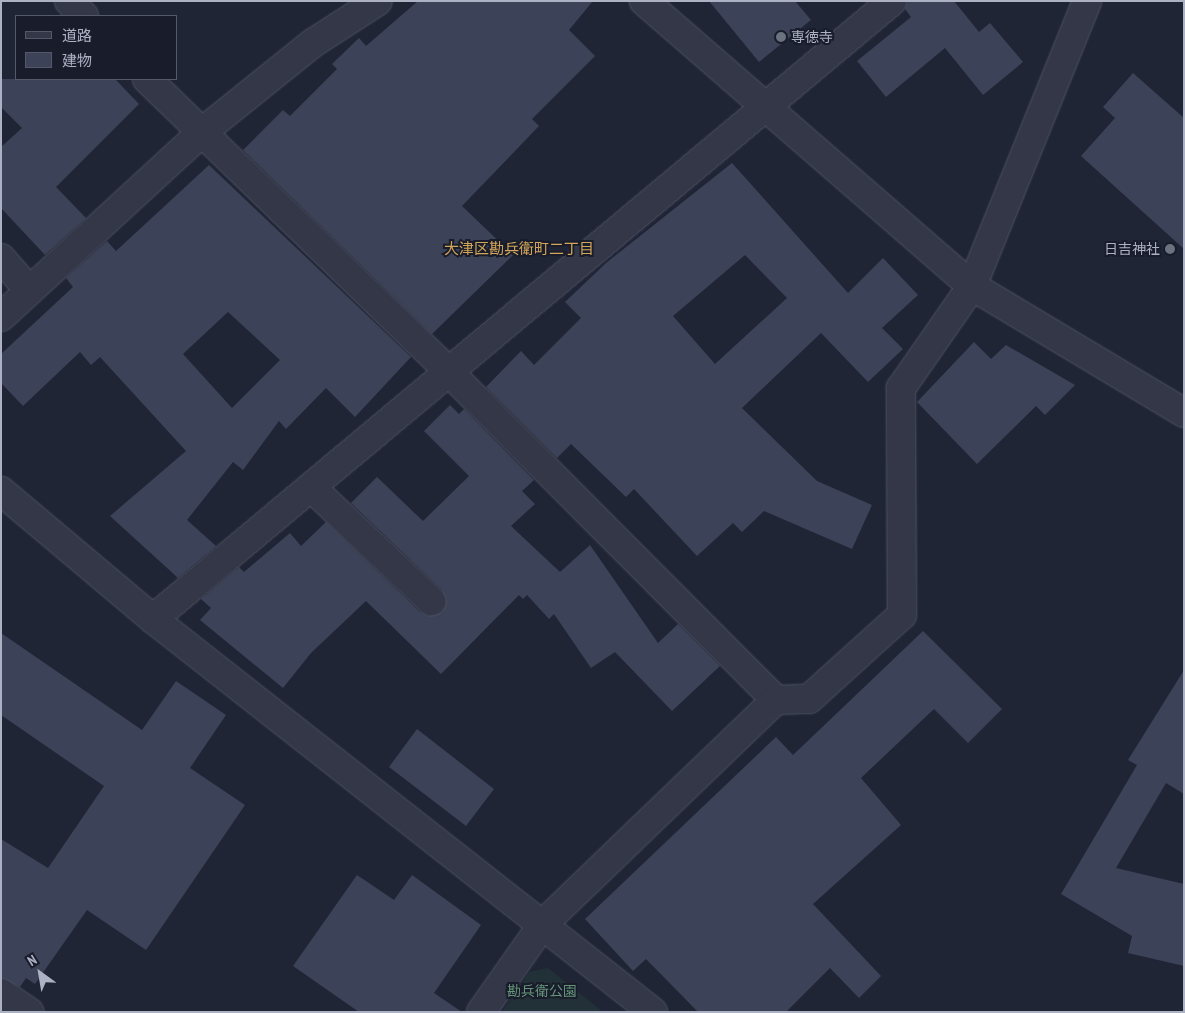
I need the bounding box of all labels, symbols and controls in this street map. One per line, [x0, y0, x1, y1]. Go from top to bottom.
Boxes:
legend [15, 15, 178, 80]
text: 道路 [62, 26, 92, 45]
place label: 専徳寺 [791, 29, 833, 45]
marker: 専徳寺 [775, 31, 787, 43]
text: 建物 [62, 51, 92, 70]
district label: 大津区勘兵衛町二丁目 [444, 240, 594, 258]
place label: 日吉神社 [1104, 241, 1160, 257]
marker: 日吉神社 [1164, 243, 1176, 255]
north arrow [15, 948, 65, 998]
text: N [24, 951, 40, 970]
park label: 勘兵衛公園 [507, 983, 577, 999]

